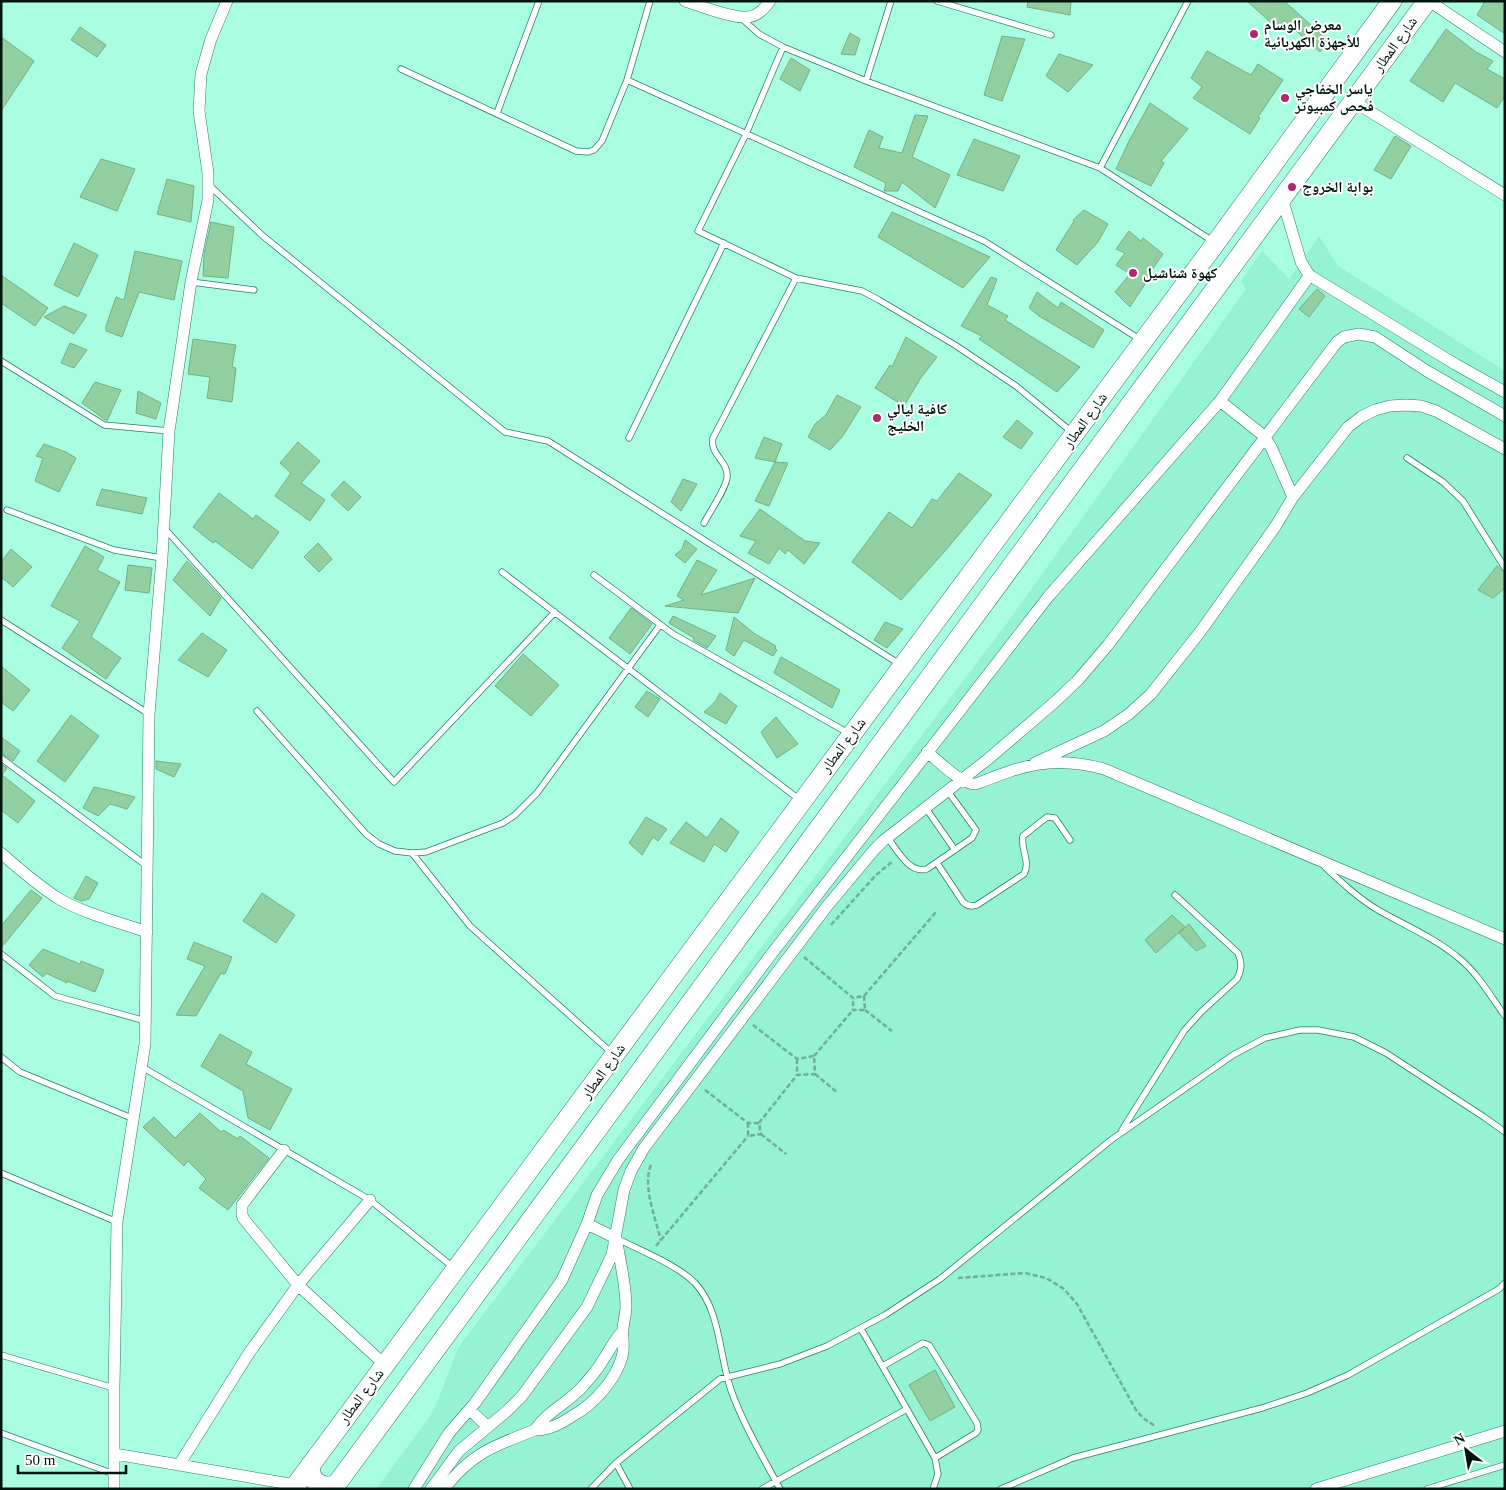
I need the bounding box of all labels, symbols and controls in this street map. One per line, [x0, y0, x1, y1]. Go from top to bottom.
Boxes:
street label: شارع المطار [1369, 13, 1422, 77]
place label: معرض الوسام للأجهزة الكهربائية [1264, 17, 1360, 51]
marker: معرض الوسام للأجهزة الكهربائية [1248, 28, 1260, 40]
place label: ياسر الخفاجي فحص كمبيوتر [1294, 81, 1374, 115]
marker: ياسر الخفاجي فحص كمبيوتر [1279, 92, 1291, 104]
place label: بوابة الخروج [1302, 179, 1373, 196]
marker: بوابة الخروج [1286, 181, 1298, 193]
place label: كهوة شناشيل [1143, 265, 1218, 282]
marker: كهوة شناشيل [1127, 267, 1139, 279]
street label: شارع المطار [1059, 389, 1112, 453]
place label: كافية ليالي الخليج [887, 401, 947, 436]
marker: كافية ليالي الخليج [871, 412, 883, 424]
street label: شارع المطار [817, 714, 870, 777]
street label: شارع المطار [577, 1040, 630, 1104]
street label: شارع المطار [335, 1365, 388, 1428]
north arrow [1441, 1425, 1491, 1475]
text: N [1451, 1430, 1468, 1448]
scale bar [18, 1442, 125, 1474]
text: 50 m [25, 1452, 56, 1468]

